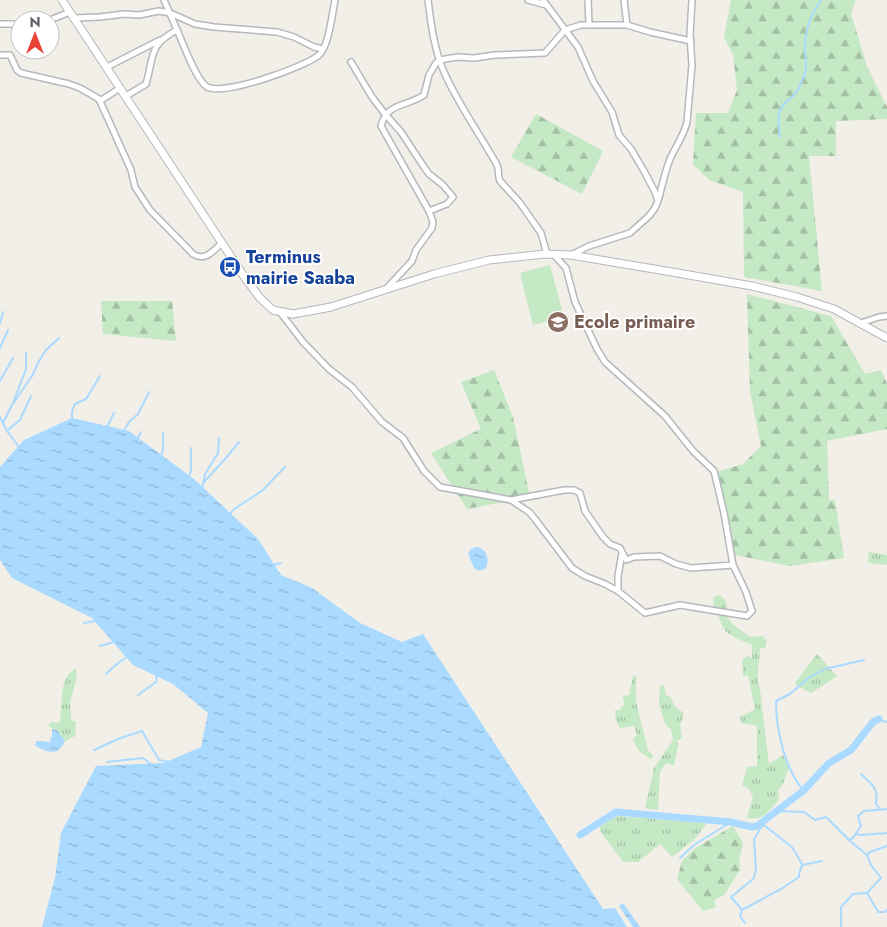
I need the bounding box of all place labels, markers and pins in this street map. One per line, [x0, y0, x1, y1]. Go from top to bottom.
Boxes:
place label: Terminus mairie Saaba [246, 244, 355, 291]
bus stop icon: Terminus mairie Saaba [218, 255, 242, 279]
place label: Ecole primaire [574, 309, 695, 335]
school or university icon: Ecole primaire [546, 310, 570, 334]

